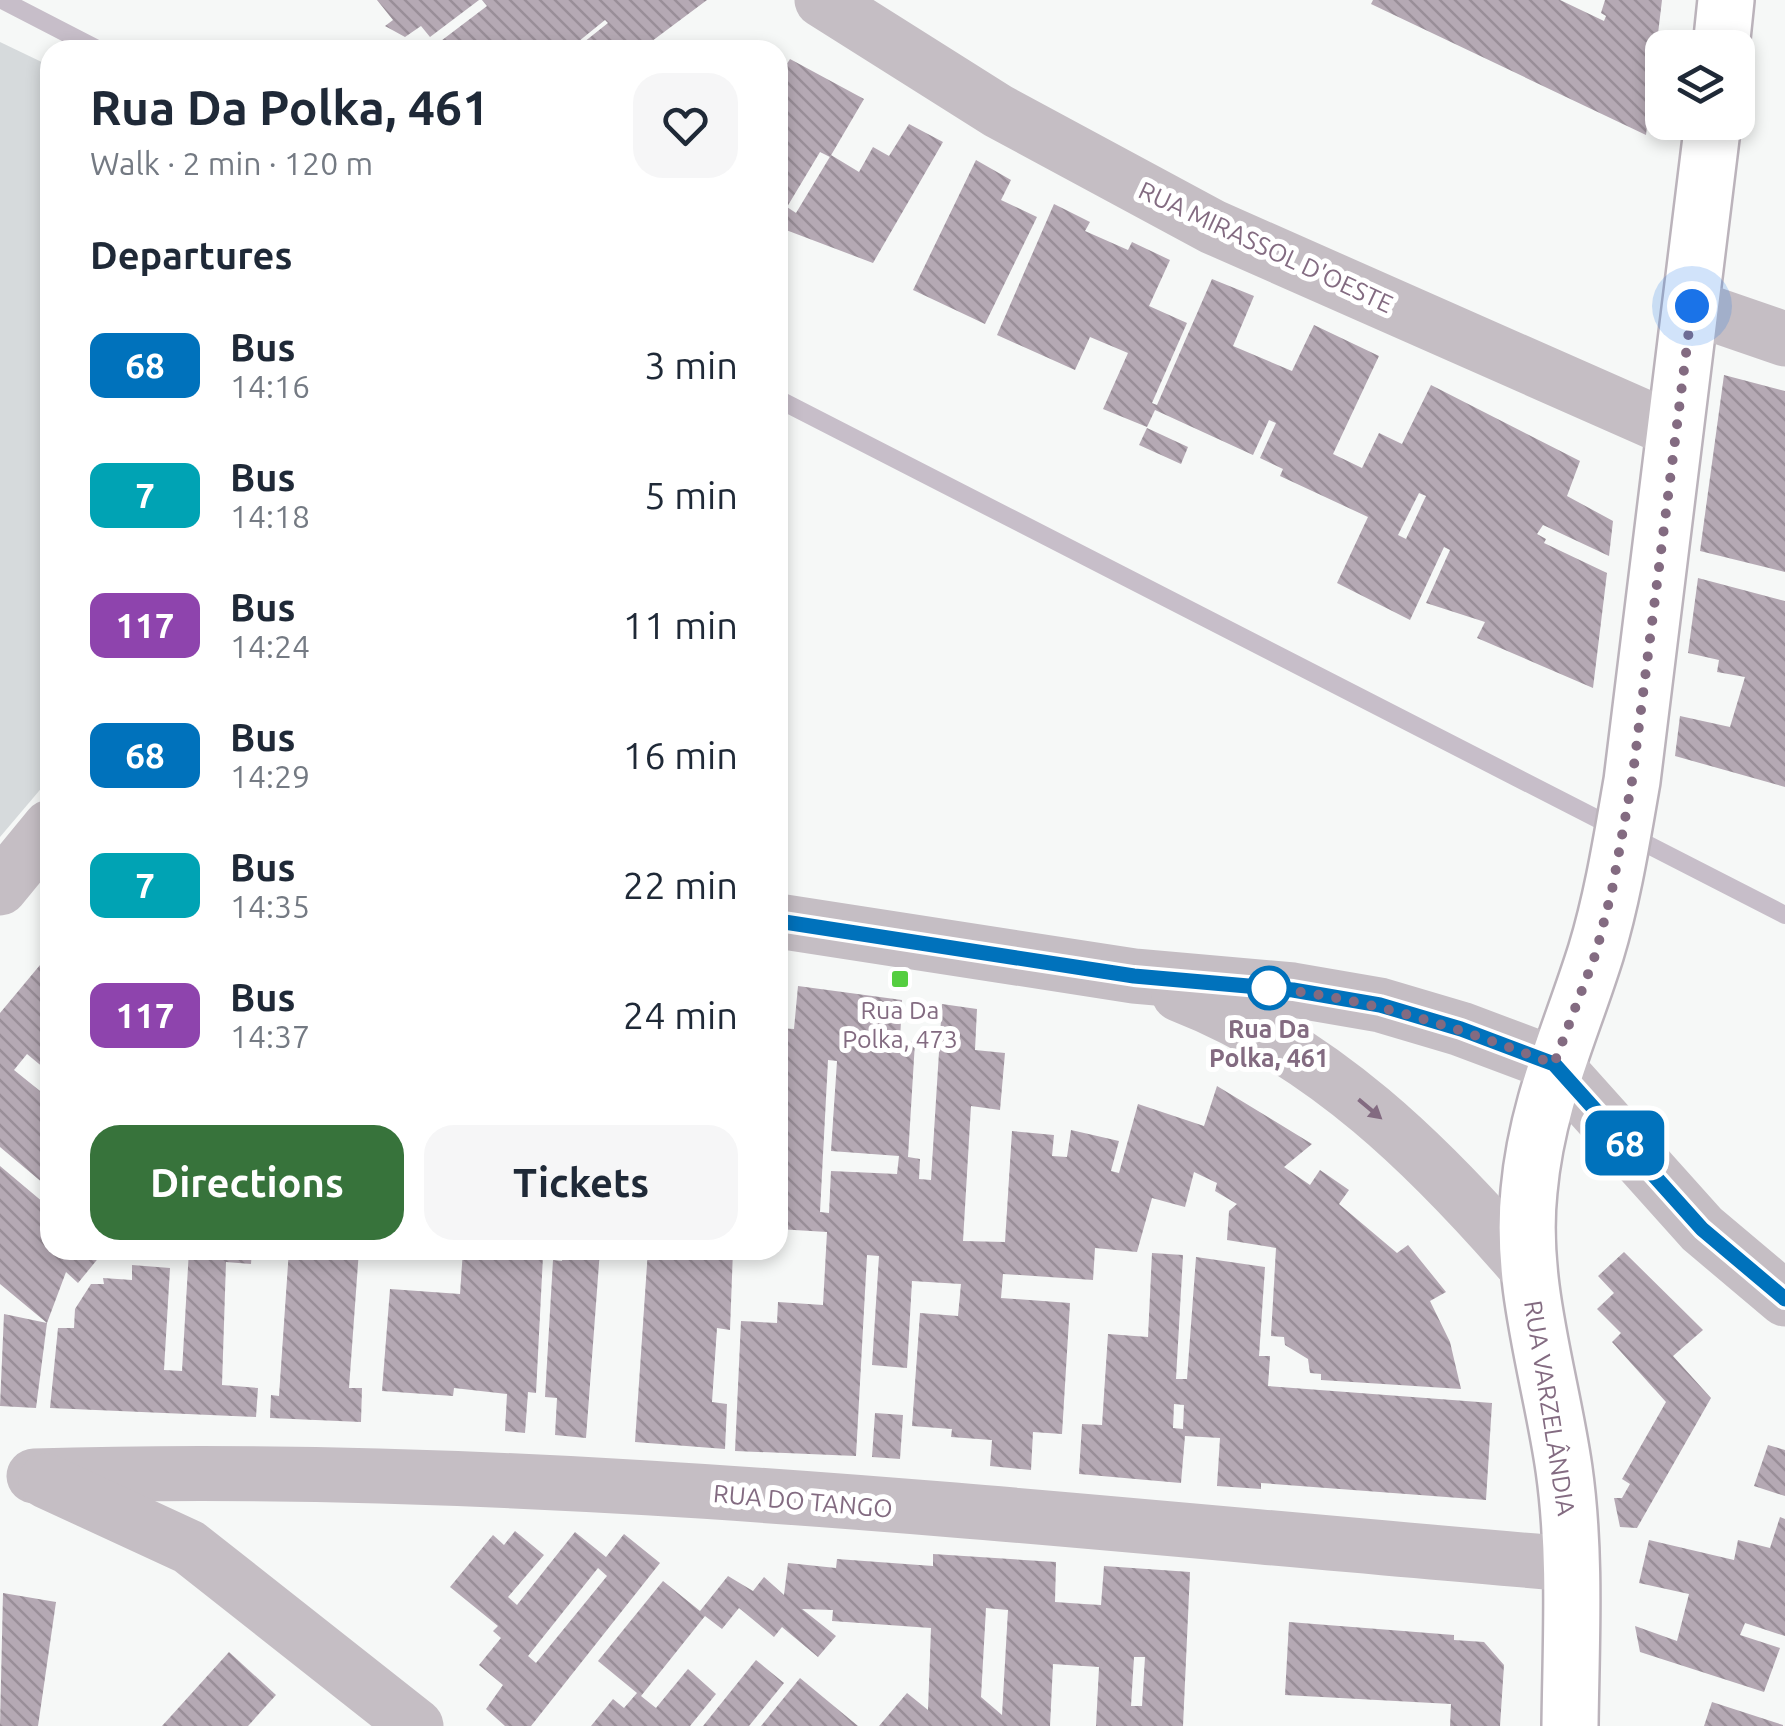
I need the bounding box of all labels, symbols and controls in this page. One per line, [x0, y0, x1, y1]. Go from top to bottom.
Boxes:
map controls [1645, 30, 1755, 140]
button: layers [1645, 30, 1755, 140]
button: heart [633, 73, 738, 178]
text: Rua Da Polka, 461 [90, 80, 489, 134]
text: Walk · 2 min · 120 m [90, 145, 373, 181]
street label: RUA MIRASSOL D'OESTE [1134, 176, 1398, 318]
text: Departures [90, 234, 292, 276]
your location [1667, 281, 1717, 331]
text: Bus [230, 326, 295, 368]
text: 3 min [644, 344, 738, 386]
text: 68 [125, 345, 165, 385]
text: 14:16 [230, 368, 310, 404]
text: Bus [230, 456, 295, 498]
text: 5 min [644, 474, 738, 516]
text: 7 [135, 475, 155, 515]
text: 14:18 [230, 498, 310, 534]
text: Bus [230, 586, 295, 628]
text: 11 min [623, 604, 738, 646]
text: 117 [115, 605, 175, 645]
text: 14:24 [230, 628, 310, 664]
text: Bus [230, 716, 295, 758]
text: 16 min [623, 734, 738, 776]
text: 68 [125, 735, 165, 775]
text: 14:29 [230, 758, 310, 794]
text: Bus [230, 846, 295, 888]
text: 22 min [623, 864, 738, 906]
text: 7 [135, 865, 155, 905]
text: 14:35 [230, 888, 310, 924]
marker: Rua Da Polka, 461 [1248, 967, 1290, 1009]
marker: Rua Da Polka, 473 [889, 968, 911, 990]
text: Bus [230, 976, 295, 1018]
text: 24 min [623, 994, 738, 1036]
text: 117 [115, 995, 175, 1035]
place label: Rua Da Polka, 473 [842, 996, 958, 1053]
place label: Rua Da Polka, 461 [1209, 1015, 1329, 1072]
text: 14:37 [230, 1018, 310, 1054]
one-way arrow [1358, 1098, 1383, 1119]
line badge: 68 [1580, 1110, 1670, 1176]
text: 68 [1605, 1123, 1645, 1163]
button: Directions [90, 1125, 404, 1240]
button: Tickets [424, 1125, 738, 1240]
street label: RUA VARZELÂNDIA [1519, 1298, 1581, 1518]
street label: RUA DO TANGO [712, 1479, 894, 1523]

